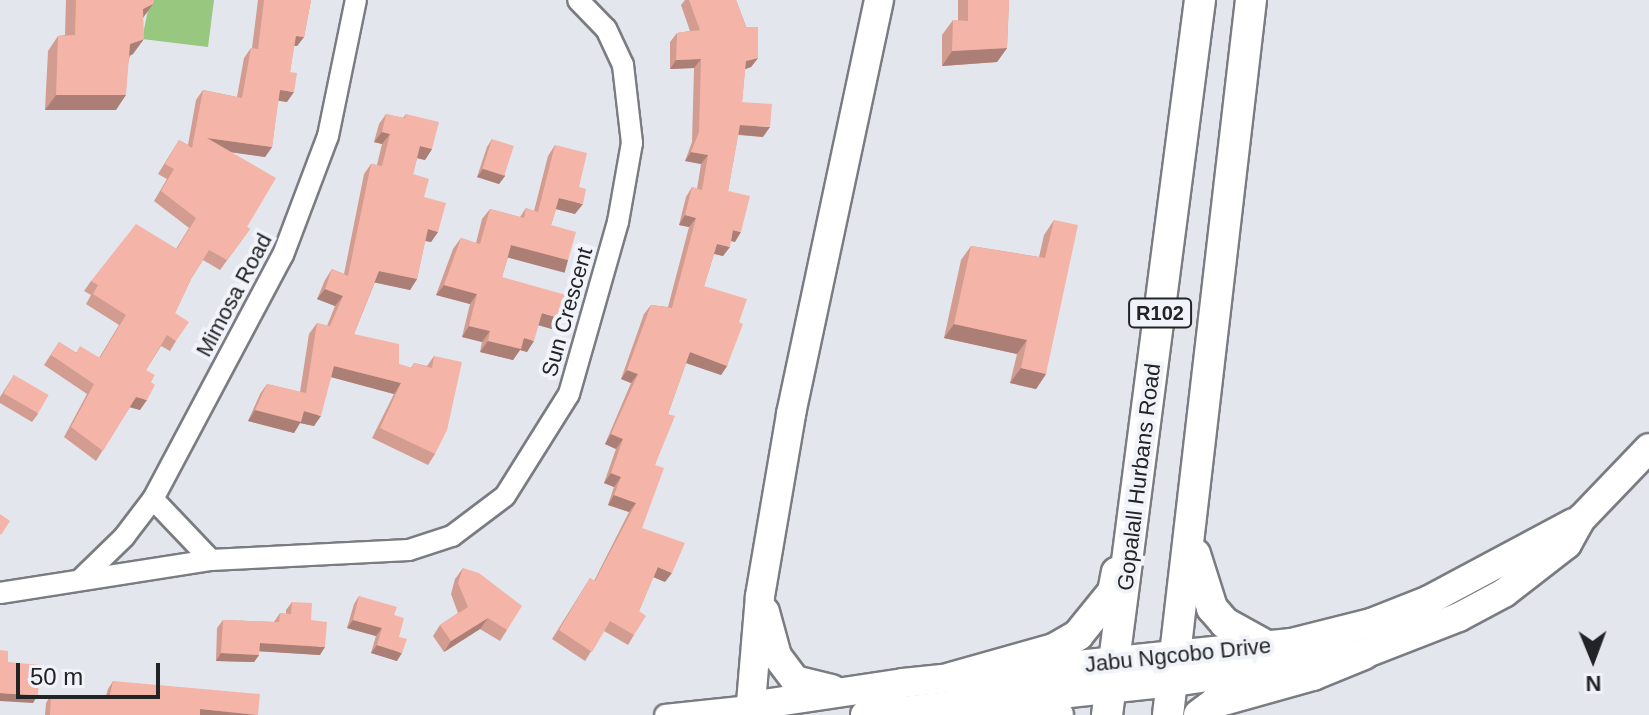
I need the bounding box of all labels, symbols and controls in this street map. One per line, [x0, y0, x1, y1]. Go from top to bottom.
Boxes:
street label: Mimosa Road [190, 229, 278, 361]
street label: Sun Crescent [536, 244, 598, 380]
road number: R102 [1128, 297, 1192, 329]
street label: Gopalall Hurbans Road [1112, 362, 1166, 592]
north arrow [1553, 619, 1633, 699]
street label: Jabu Ngcobo Drive [1084, 632, 1272, 678]
scale bar [20, 647, 164, 697]
text: 50 m [30, 663, 83, 690]
text: N [1585, 671, 1602, 696]

